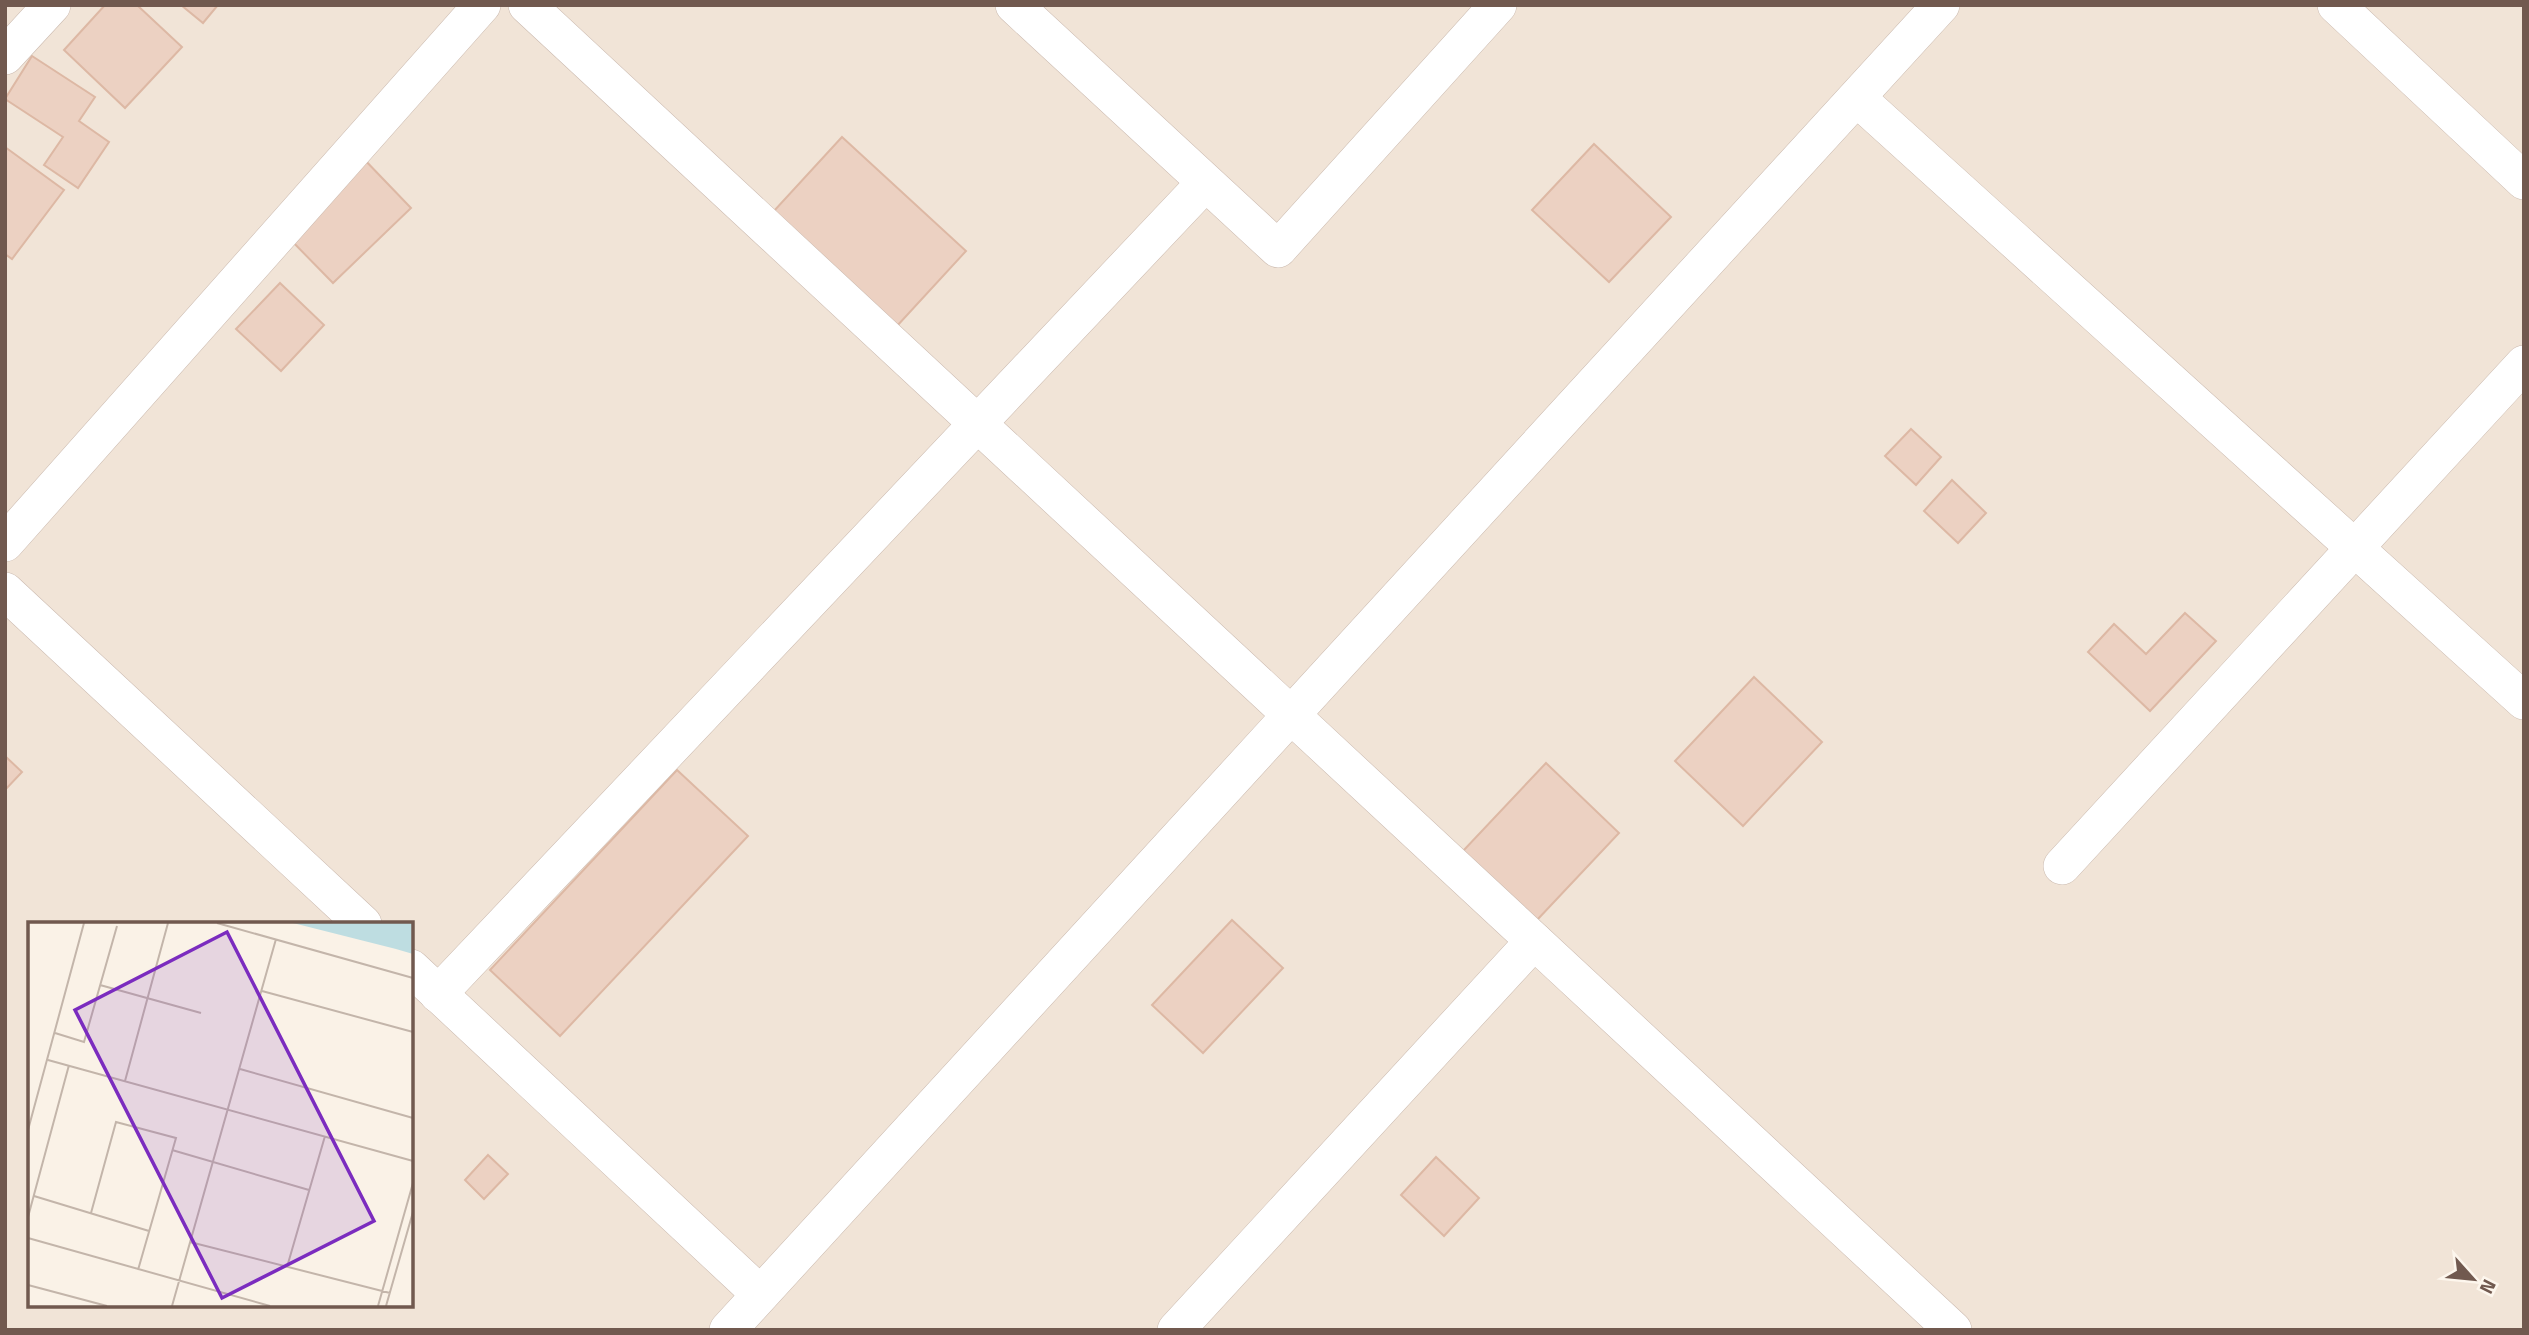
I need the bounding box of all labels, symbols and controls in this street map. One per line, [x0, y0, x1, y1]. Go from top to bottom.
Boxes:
inset map [28, 922, 413, 1307]
north arrow [2438, 1244, 2508, 1314]
text: N [2473, 1274, 2505, 1299]

